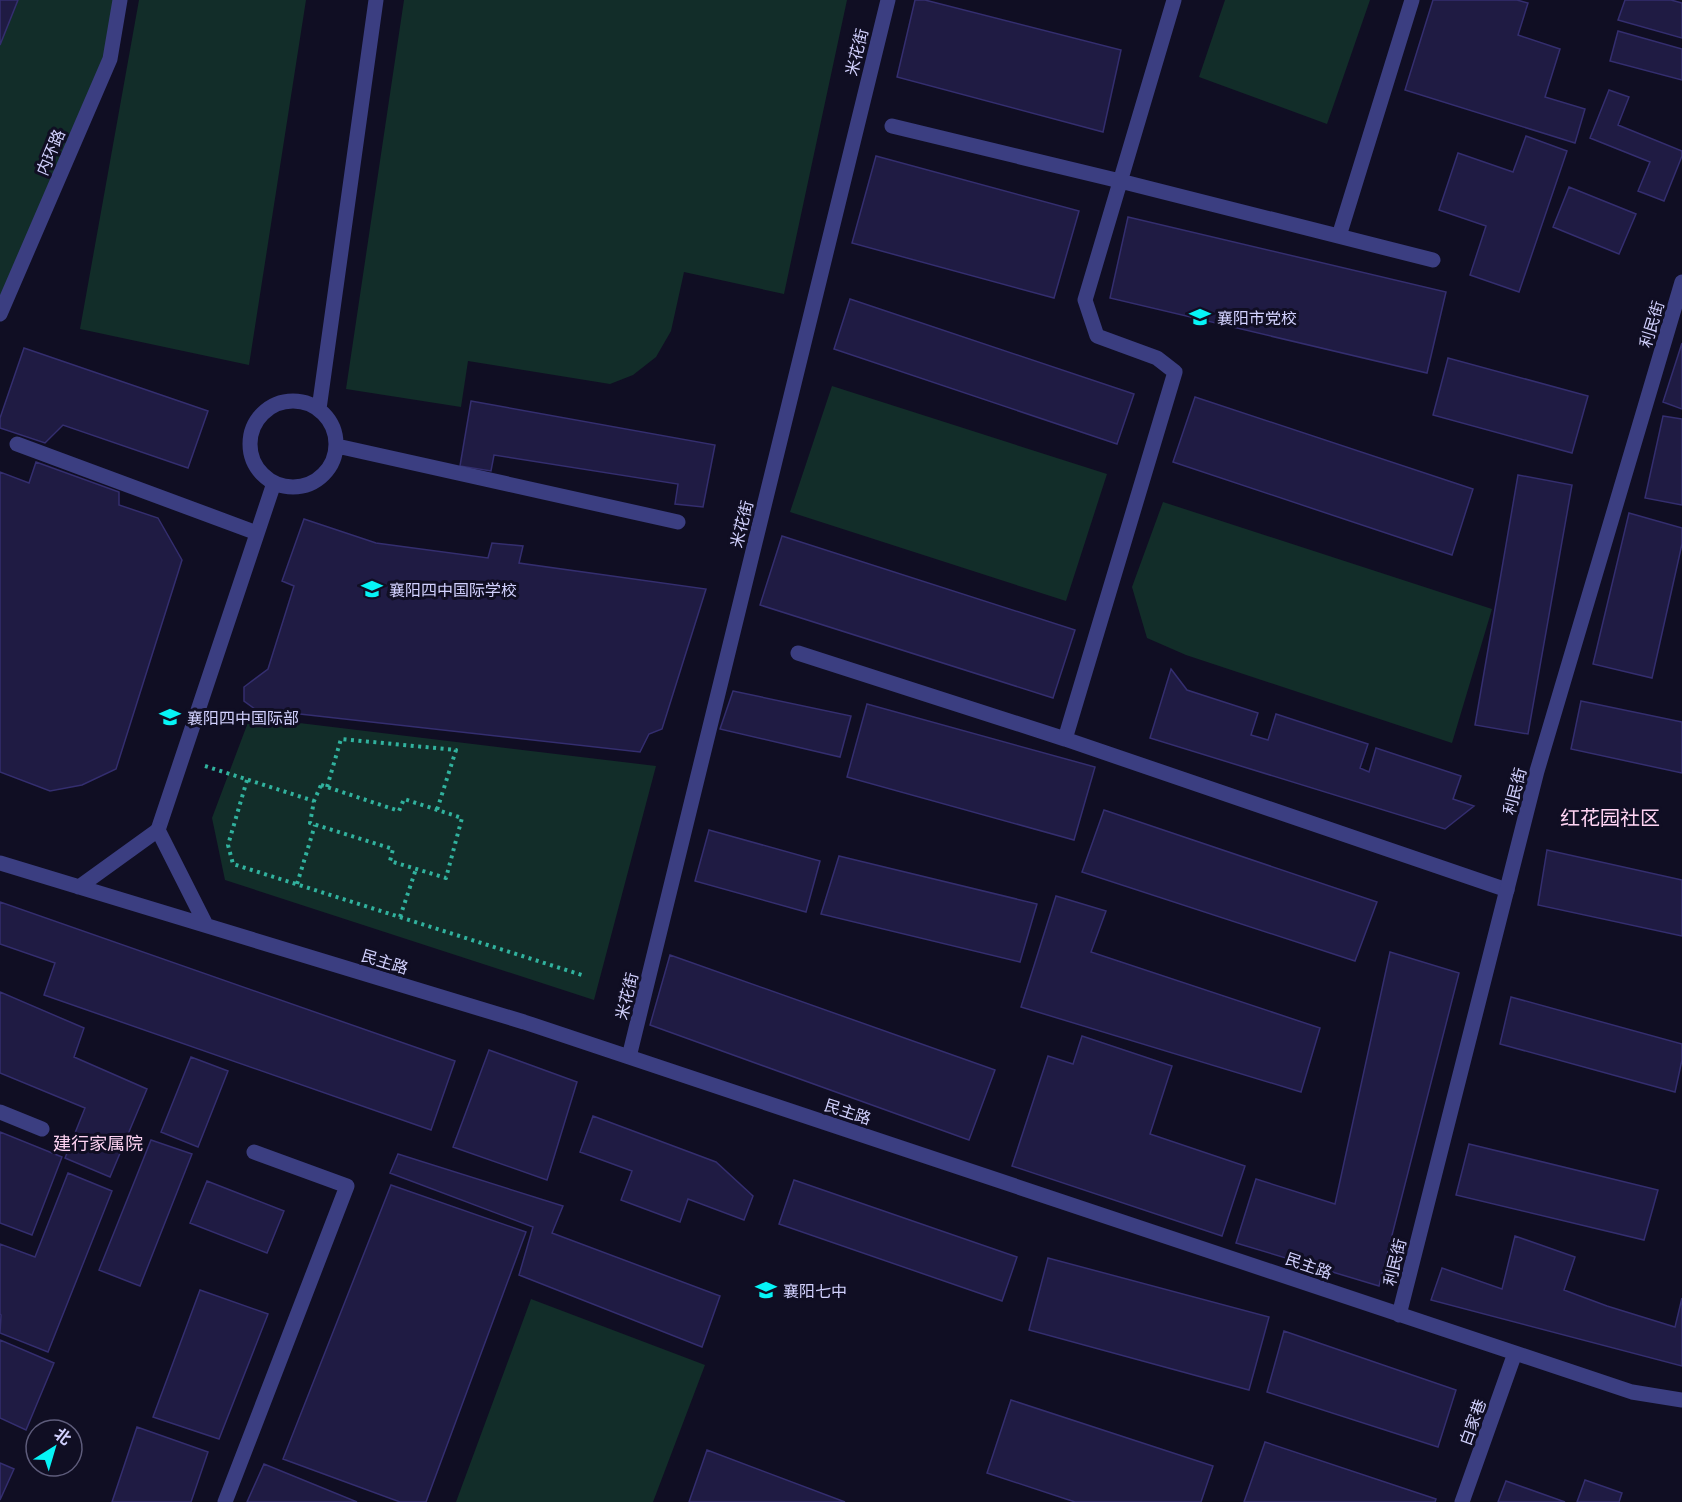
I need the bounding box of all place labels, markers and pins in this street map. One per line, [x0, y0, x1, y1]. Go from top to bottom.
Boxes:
school or university icon: 襄阳市党校 [1188, 305, 1212, 329]
place label: 襄阳市党校 [1217, 308, 1297, 327]
school or university icon: 襄阳四中国际学校 [360, 577, 384, 601]
place label: 襄阳四中国际学校 [389, 580, 517, 599]
school or university icon: 襄阳四中国际部 [158, 705, 182, 729]
place label: 襄阳四中国际部 [187, 708, 299, 727]
school or university icon: 襄阳七中 [754, 1278, 778, 1302]
place label: 襄阳七中 [783, 1281, 847, 1300]

